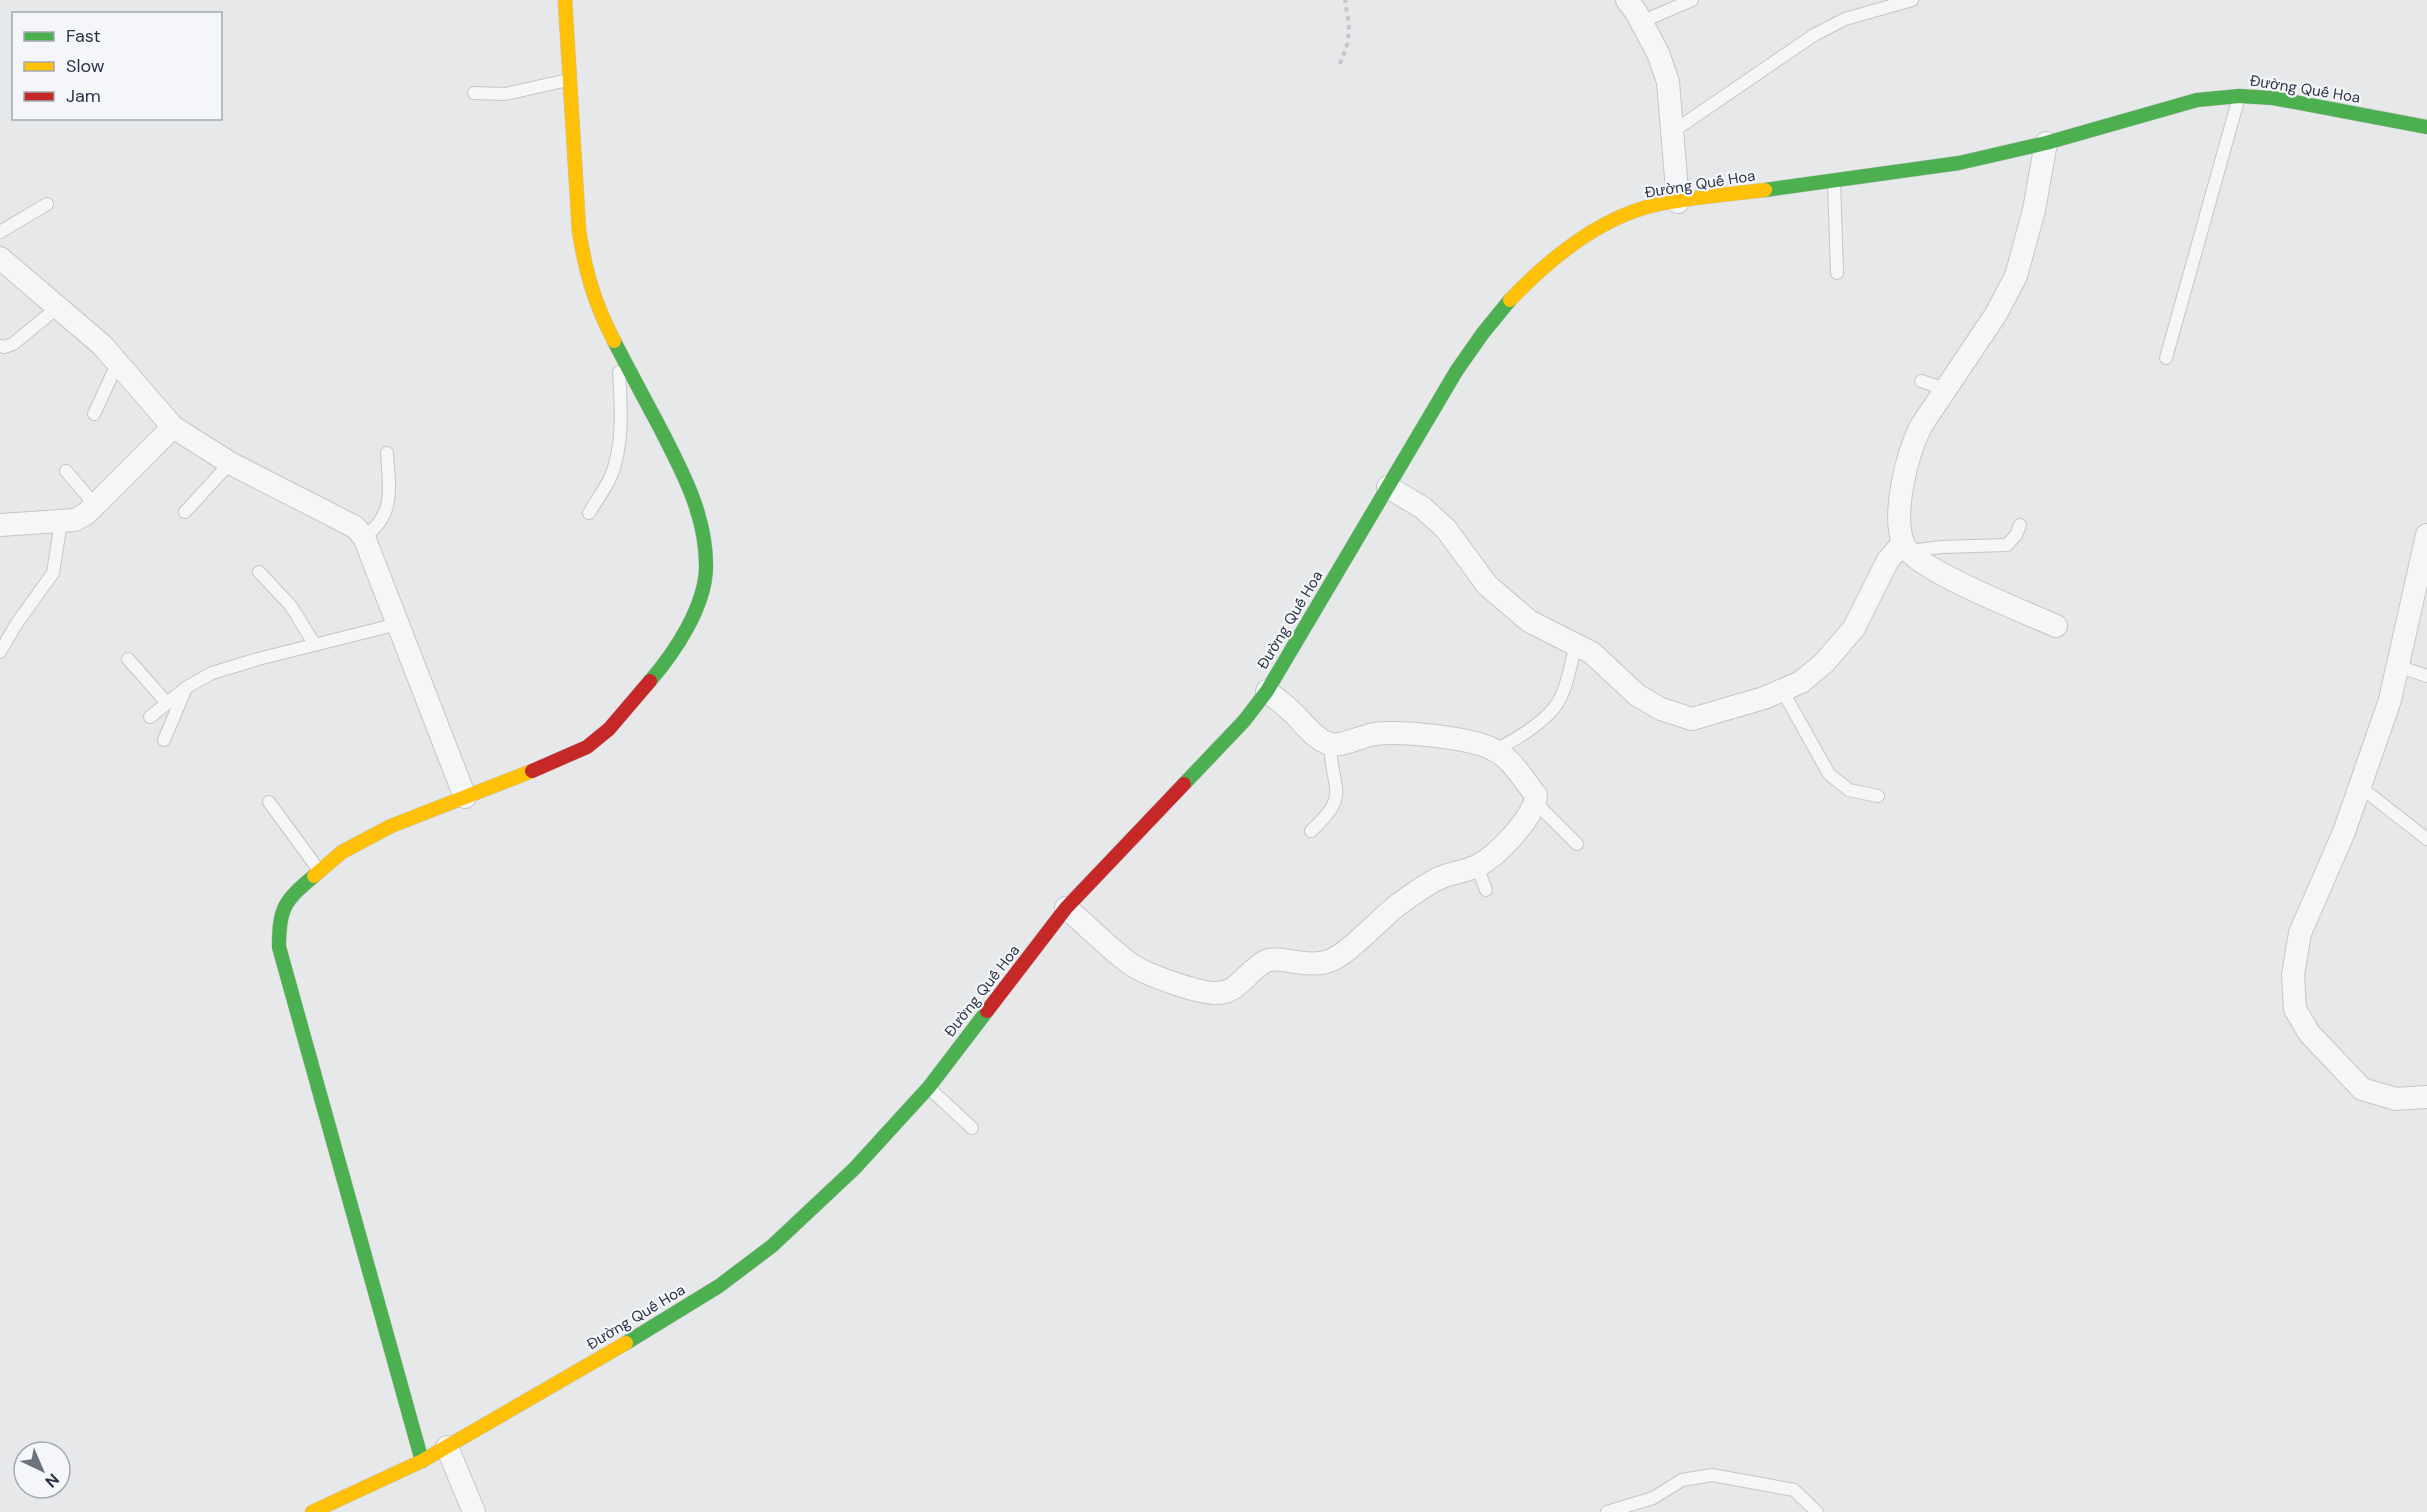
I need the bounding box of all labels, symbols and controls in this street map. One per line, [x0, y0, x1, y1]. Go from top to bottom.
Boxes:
legend [12, 12, 222, 120]
text: Fast [66, 24, 101, 48]
text: Slow [66, 54, 105, 78]
street label: Đường Quế Hoa [2248, 70, 2362, 108]
text: Jam [66, 84, 101, 108]
street label: Đường Quế Hoa [1643, 165, 1757, 203]
street label: Đường Quế Hoa [1253, 567, 1327, 673]
street label: Đường Quế Hoa [940, 941, 1024, 1041]
street label: Đường Quế Hoa [583, 1280, 689, 1354]
north arrow [12, 1440, 72, 1500]
text: N [41, 1469, 64, 1492]

